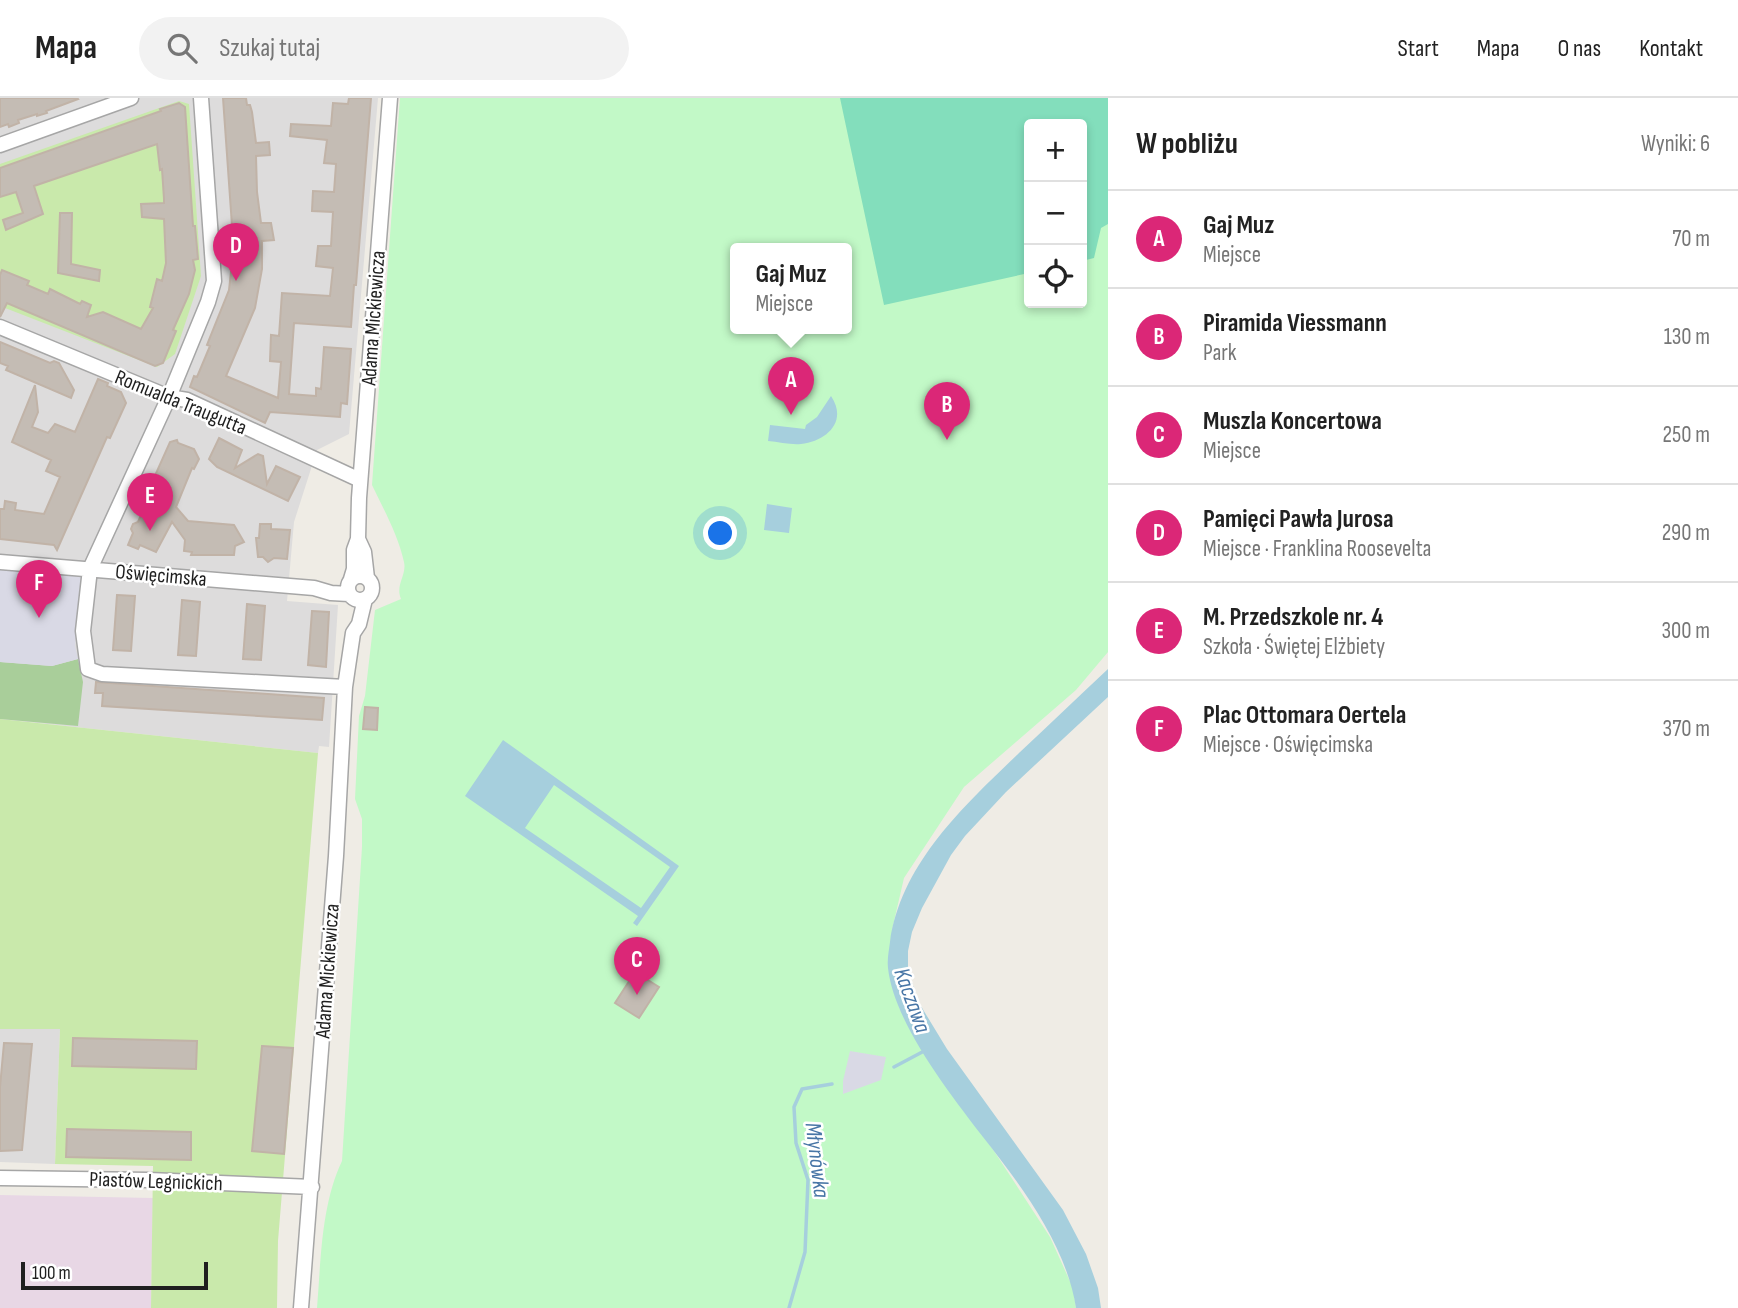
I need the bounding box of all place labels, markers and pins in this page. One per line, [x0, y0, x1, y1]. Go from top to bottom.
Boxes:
pin: D [213, 223, 259, 281]
pin: A [768, 357, 814, 415]
pin: B [924, 382, 970, 440]
pin: E [127, 473, 173, 531]
pin: F [16, 560, 62, 618]
pin: C [614, 937, 660, 995]

